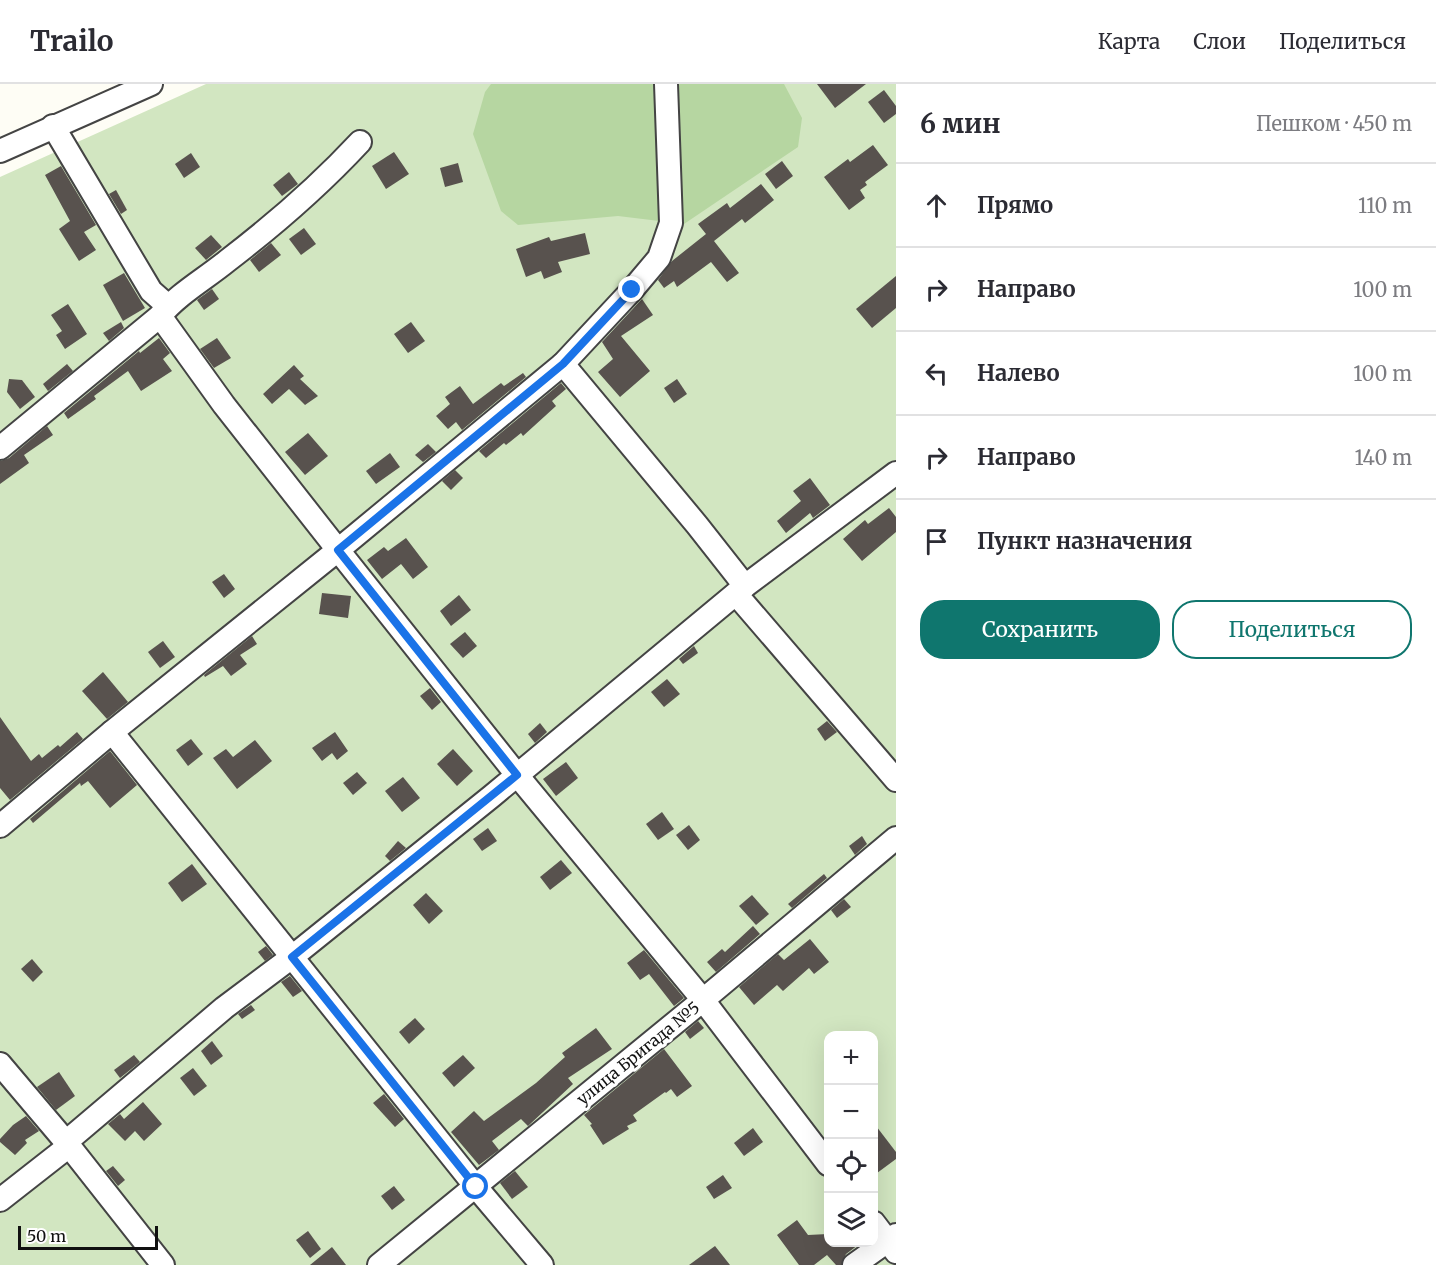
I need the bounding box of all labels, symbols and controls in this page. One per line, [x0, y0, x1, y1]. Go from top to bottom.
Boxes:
text: Trailo [30, 23, 114, 59]
text: Карта [1098, 28, 1160, 55]
text: Слои [1193, 28, 1246, 55]
text: Поделиться [1279, 28, 1406, 55]
text: 6 мин [920, 107, 1001, 140]
text: Пешком · 450 m [1256, 111, 1412, 136]
icon: ahead [920, 189, 953, 222]
text: Прямо [977, 191, 1053, 219]
text: 110 m [1358, 193, 1412, 218]
icon: right [920, 273, 953, 306]
text: Направо [977, 275, 1076, 303]
route end [618, 276, 644, 302]
text: 100 m [1353, 277, 1412, 302]
icon: left [920, 357, 953, 390]
text: Налево [977, 359, 1060, 387]
text: 100 m [1353, 361, 1412, 386]
icon: right [920, 441, 953, 474]
text: Направо [977, 443, 1076, 471]
text: 140 m [1355, 445, 1412, 470]
icon: arrive [920, 525, 953, 558]
text: Пункт назначения [977, 527, 1192, 555]
button: Сохранить [920, 600, 1160, 659]
button: Поделиться [1172, 600, 1412, 659]
street label: улица Бригада №5 [572, 997, 704, 1109]
map controls [824, 1031, 878, 1247]
button: + [824, 1031, 878, 1085]
button: − [824, 1085, 878, 1139]
button: locate [824, 1139, 878, 1193]
route start [462, 1173, 488, 1199]
button: layers [824, 1193, 878, 1247]
scale bar [18, 1223, 158, 1250]
text: 50 m [27, 1226, 66, 1246]

